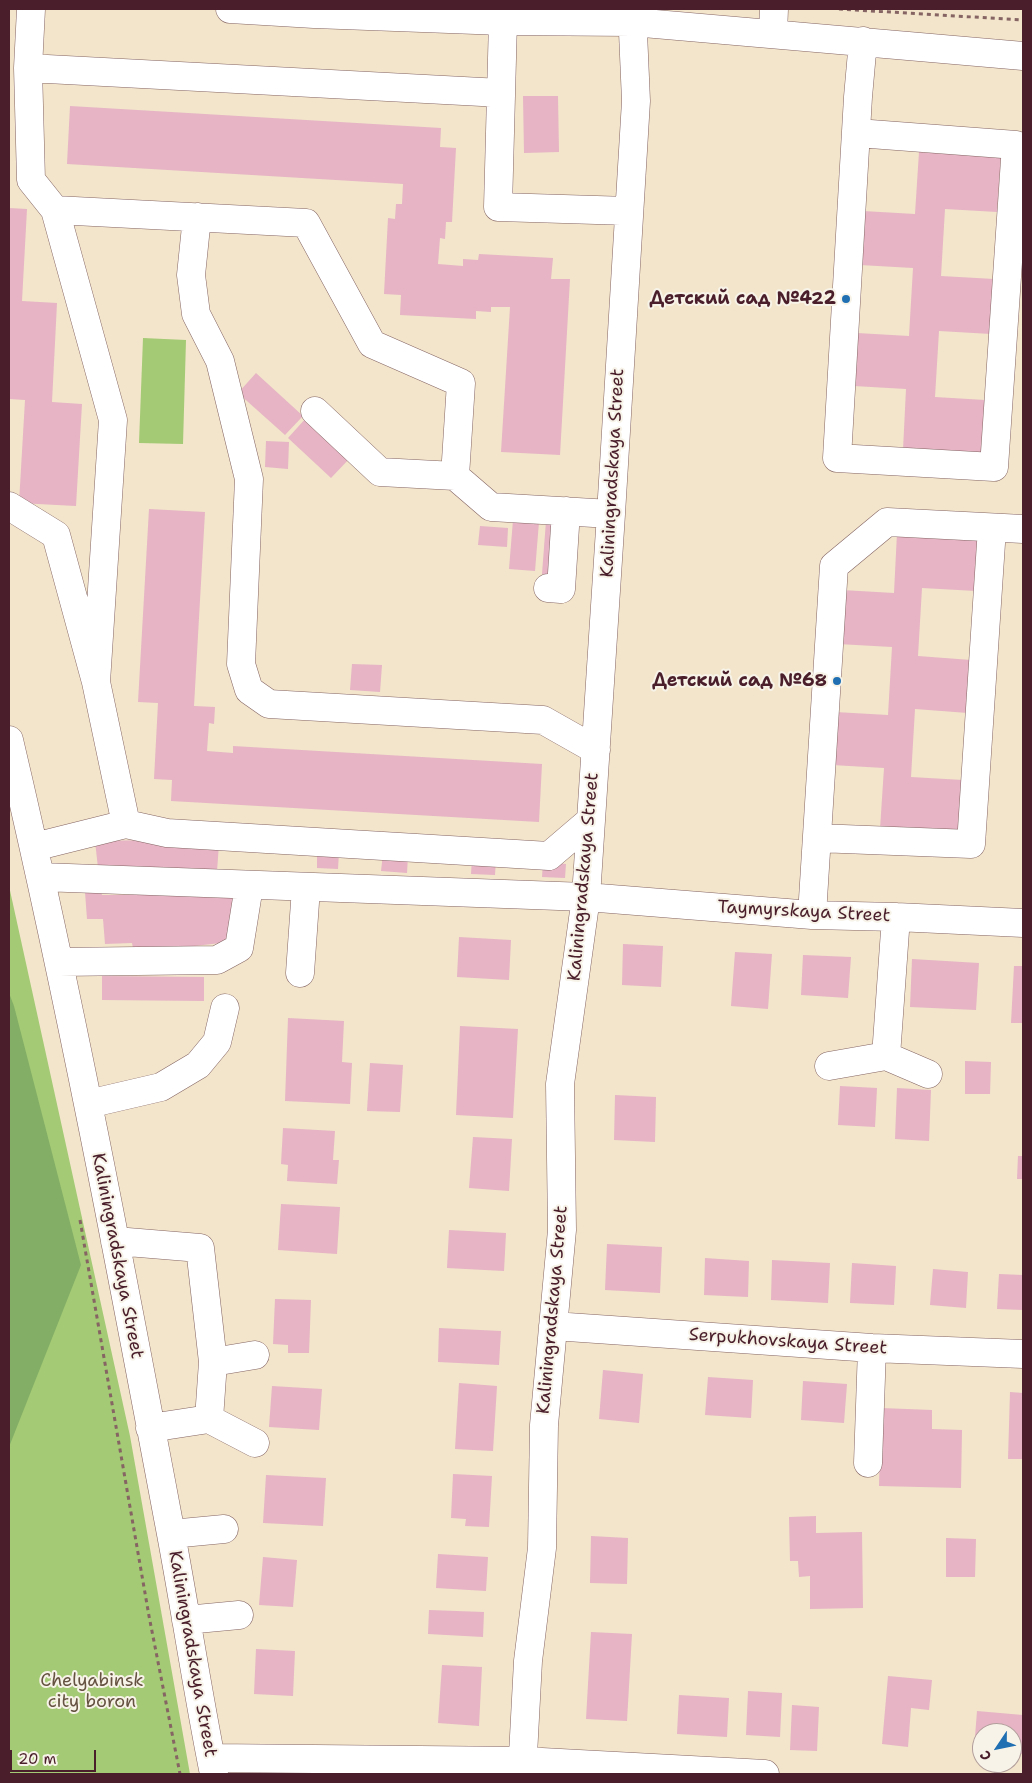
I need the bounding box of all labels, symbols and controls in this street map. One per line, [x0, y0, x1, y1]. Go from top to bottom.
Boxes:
place label: Детский сад №422 [650, 288, 836, 310]
marker: Детский сад №422 [840, 293, 852, 305]
street label: Kaliningradskaya Street [597, 368, 629, 578]
place label: Детский сад №68 [652, 670, 827, 692]
marker: Детский сад №68 [831, 675, 843, 687]
street label: Kaliningradskaya Street [564, 772, 604, 982]
street label: Taymyrskaya Street [717, 897, 891, 927]
street label: Kaliningradskaya Street [86, 1151, 148, 1361]
street label: Kaliningradskaya Street [533, 1205, 573, 1415]
street label: Serpukhovskaya Street [688, 1324, 888, 1360]
street label: Kaliningradskaya Street [163, 1549, 221, 1759]
park label: Chelyabinsk city boron [40, 1670, 144, 1712]
north arrow [972, 1723, 1022, 1773]
scale bar [12, 1740, 99, 1772]
text: С [976, 1747, 995, 1764]
text: 20 m [18, 1749, 57, 1769]

